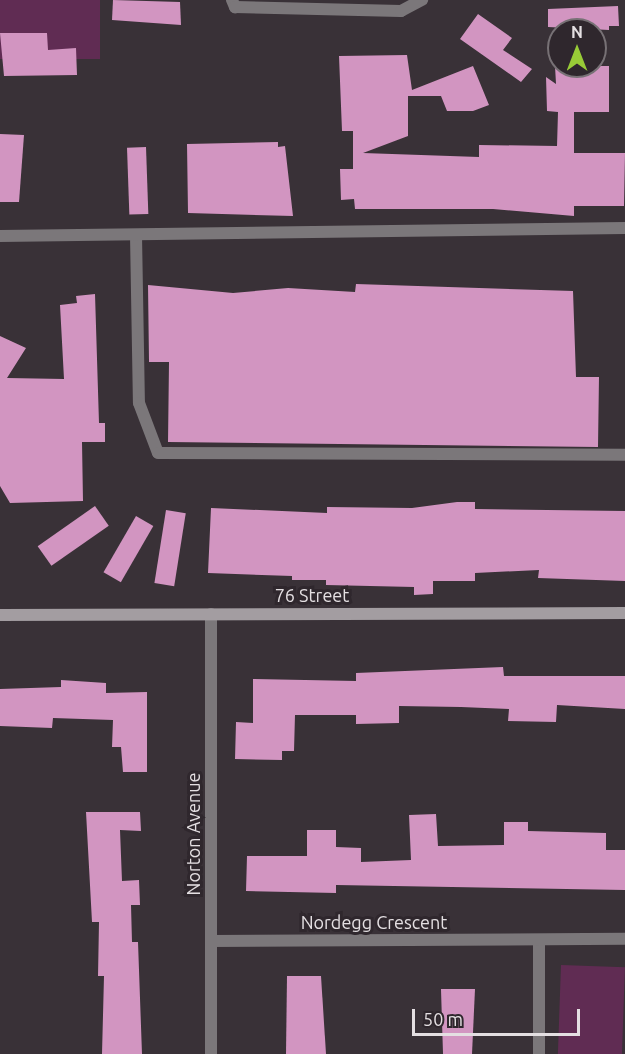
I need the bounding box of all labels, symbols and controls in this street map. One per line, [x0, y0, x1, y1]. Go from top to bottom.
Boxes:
north arrow [547, 18, 607, 78]
text: N [571, 23, 583, 41]
street label: 76 Street [275, 584, 349, 606]
street label: Norton Avenue [182, 773, 204, 895]
street label: Nordegg Crescent [301, 911, 447, 933]
scale bar [415, 997, 583, 1035]
text: 50 m [423, 1009, 463, 1029]

